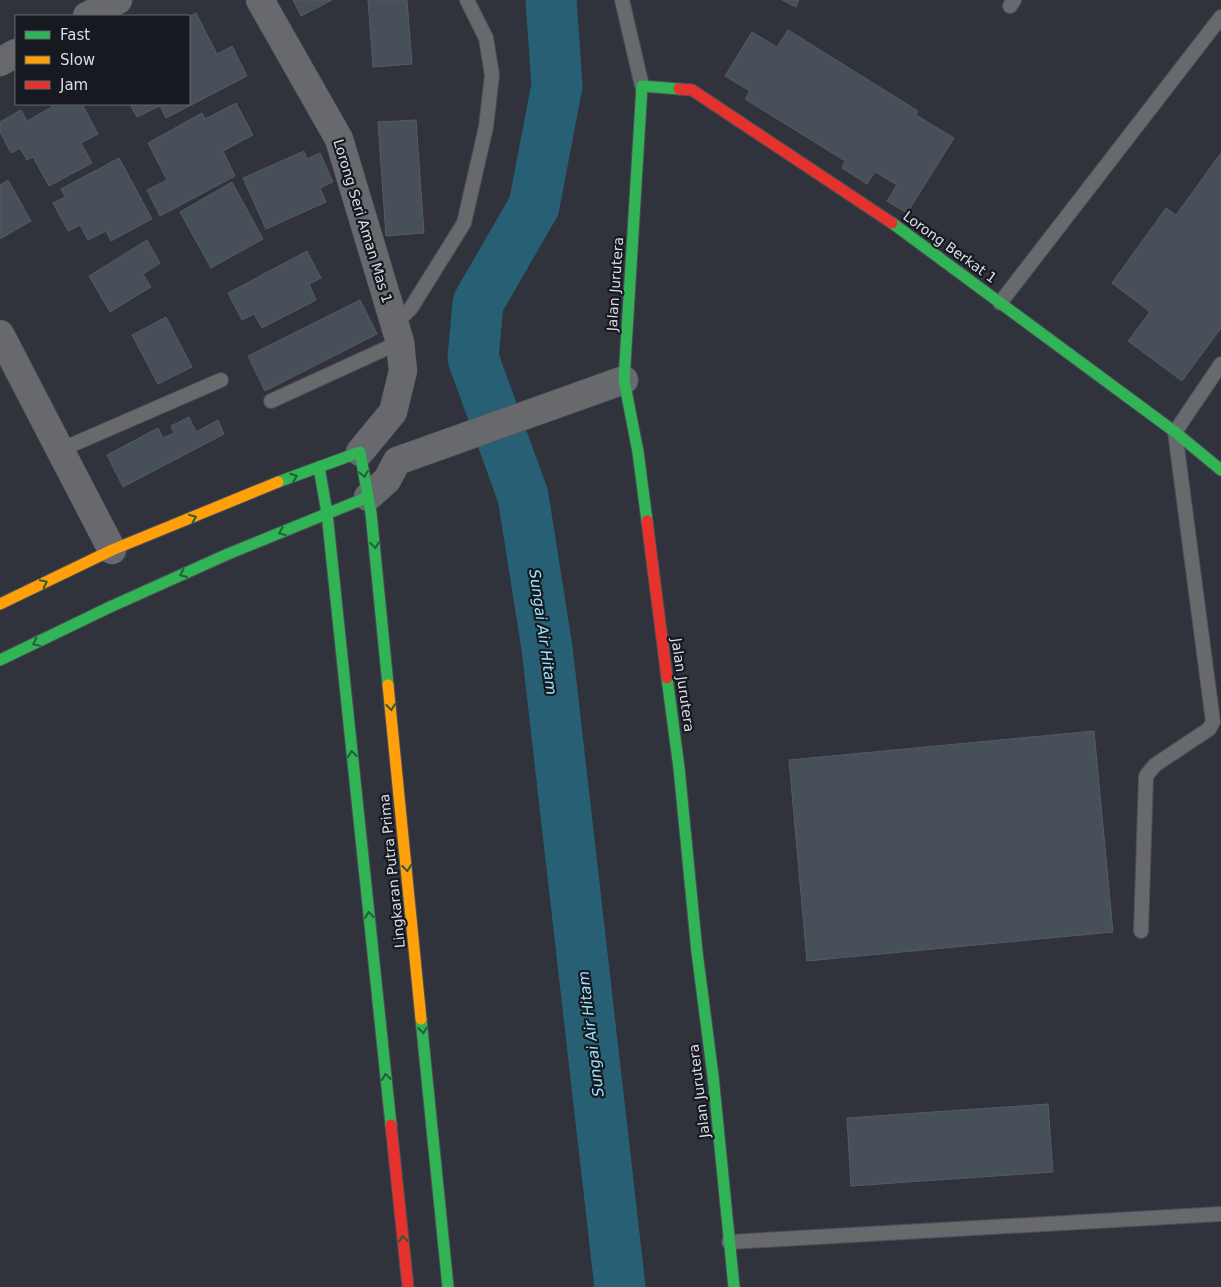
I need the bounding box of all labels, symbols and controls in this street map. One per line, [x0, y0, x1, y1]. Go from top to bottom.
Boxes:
legend [15, 15, 190, 105]
text: Fast [60, 26, 90, 44]
text: Slow [60, 51, 95, 69]
text: Jam [59, 76, 88, 94]
street label: Lorong Seri Aman Mas 1 [330, 137, 396, 305]
street label: Lorong Berkat 1 [900, 208, 1000, 286]
street label: Jalan Jurutera [604, 236, 626, 333]
one-way arrow [358, 470, 368, 479]
one-way arrow [289, 472, 298, 483]
one-way arrow [188, 514, 197, 524]
one-way arrow [278, 526, 287, 536]
one-way arrow [369, 541, 380, 549]
one-way arrow [179, 568, 188, 579]
water label: Sungai Air Hitam [525, 568, 561, 696]
one-way arrow [39, 579, 48, 589]
street label: Jalan Jurutera [668, 636, 698, 733]
one-way arrow [32, 637, 41, 647]
one-way arrow [385, 703, 396, 711]
one-way arrow [347, 749, 358, 757]
street label: Lingkaran Putra Prima [376, 793, 408, 949]
one-way arrow [401, 865, 412, 873]
one-way arrow [364, 911, 375, 919]
water label: Sungai Air Hitam [574, 970, 608, 1098]
one-way arrow [417, 1026, 428, 1034]
street label: Jalan Jurutera [685, 1043, 713, 1140]
one-way arrow [381, 1073, 392, 1081]
one-way arrow [398, 1234, 409, 1242]

